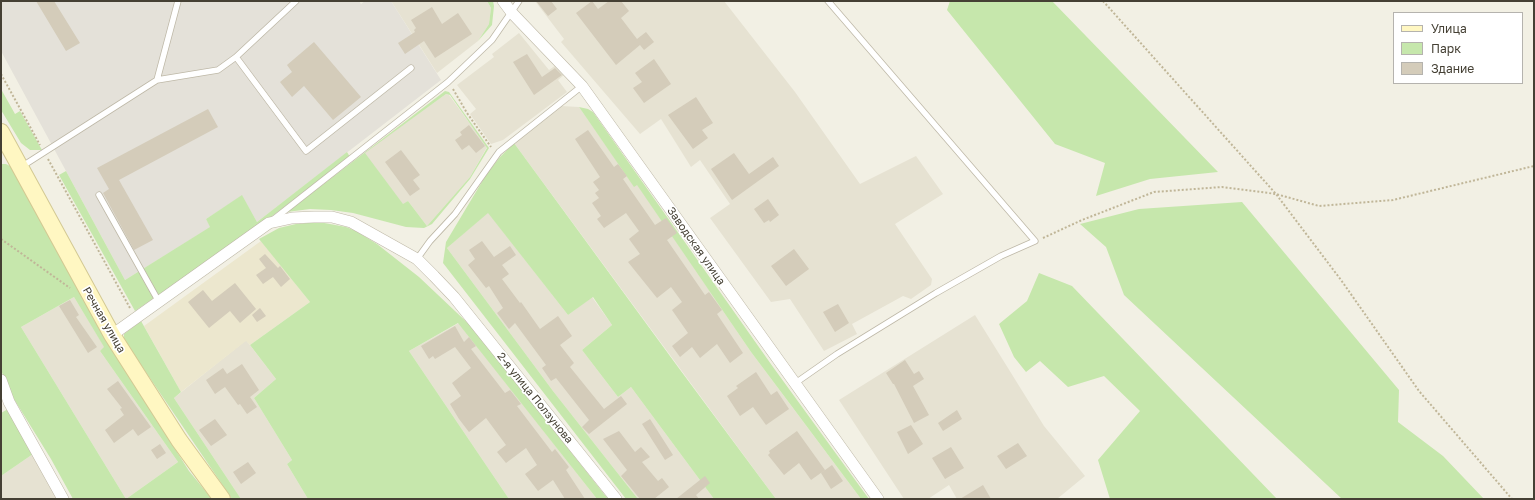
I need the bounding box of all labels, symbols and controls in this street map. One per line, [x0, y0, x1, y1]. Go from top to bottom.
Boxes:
legend [1393, 12, 1523, 84]
text: Улица [1431, 21, 1467, 36]
text: Парк [1431, 41, 1461, 56]
text: Здание [1431, 61, 1474, 76]
street label: Заводская улица [664, 204, 728, 288]
street label: Речная улица [80, 285, 128, 355]
street label: 2-я улица Ползунова [494, 350, 576, 446]

